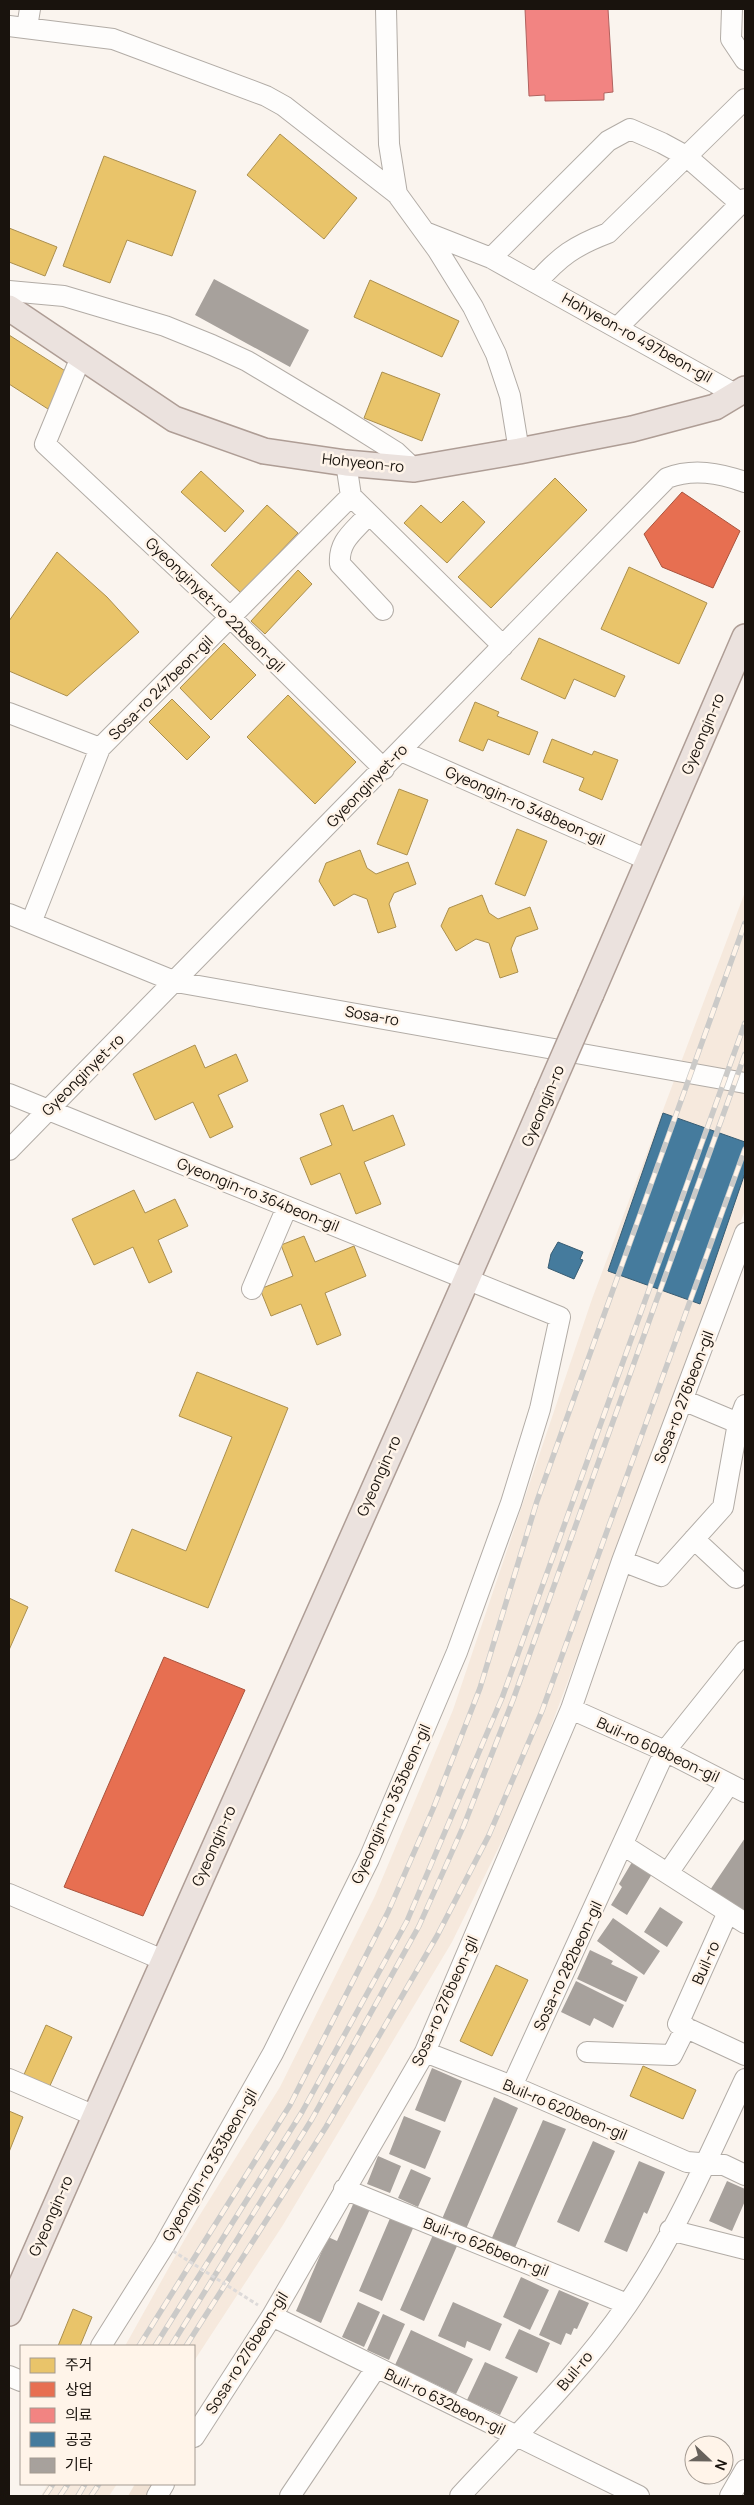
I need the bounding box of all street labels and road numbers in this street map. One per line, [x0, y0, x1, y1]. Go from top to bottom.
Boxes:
street label: Hohyeon-ro 497beon-gil [558, 288, 716, 388]
street label: Hohyeon-ro [321, 448, 405, 477]
street label: Gyeonginyet-ro 22beon-gil [141, 532, 290, 677]
street label: Sosa-ro 247beon-gil [104, 631, 218, 745]
street label: Gyeongin-ro [676, 690, 729, 778]
street label: Gyeonginyet-ro [321, 739, 412, 832]
street label: Gyeongin-ro 348beon-gil [442, 761, 608, 850]
street label: Sosa-ro [343, 1000, 401, 1031]
street label: Gyeonginyet-ro [37, 1029, 129, 1120]
street label: Gyeongin-ro [516, 1062, 569, 1150]
street label: Gyeongin-ro 364beon-gil [174, 1152, 343, 1237]
street label: Sosa-ro 276beon-gil [649, 1327, 719, 1466]
street label: Gyeongin-ro [351, 1432, 406, 1520]
street label: Buil-ro 608beon-gil [593, 1712, 723, 1787]
street label: Gyeongin-ro 363beon-gil [346, 1721, 435, 1887]
street label: Gyeongin-ro [186, 1802, 241, 1890]
street label: Sosa-ro 282beon-gil [528, 1897, 607, 2034]
street label: Sosa-ro 276beon-gil [406, 1932, 483, 2069]
street label: Buil-ro [687, 1938, 724, 1988]
street label: Buil-ro 620beon-gil [500, 2074, 631, 2145]
street label: Gyeongin-ro 363beon-gil [157, 2085, 262, 2245]
street label: Gyeongin-ro [23, 2172, 78, 2260]
street label: Buil-ro 626beon-gil [420, 2212, 552, 2281]
street label: Sosa-ro 276beon-gil [200, 2288, 293, 2418]
street label: Buil-ro [552, 2346, 597, 2395]
street label: Buil-ro 632beon-gil [381, 2363, 509, 2440]

